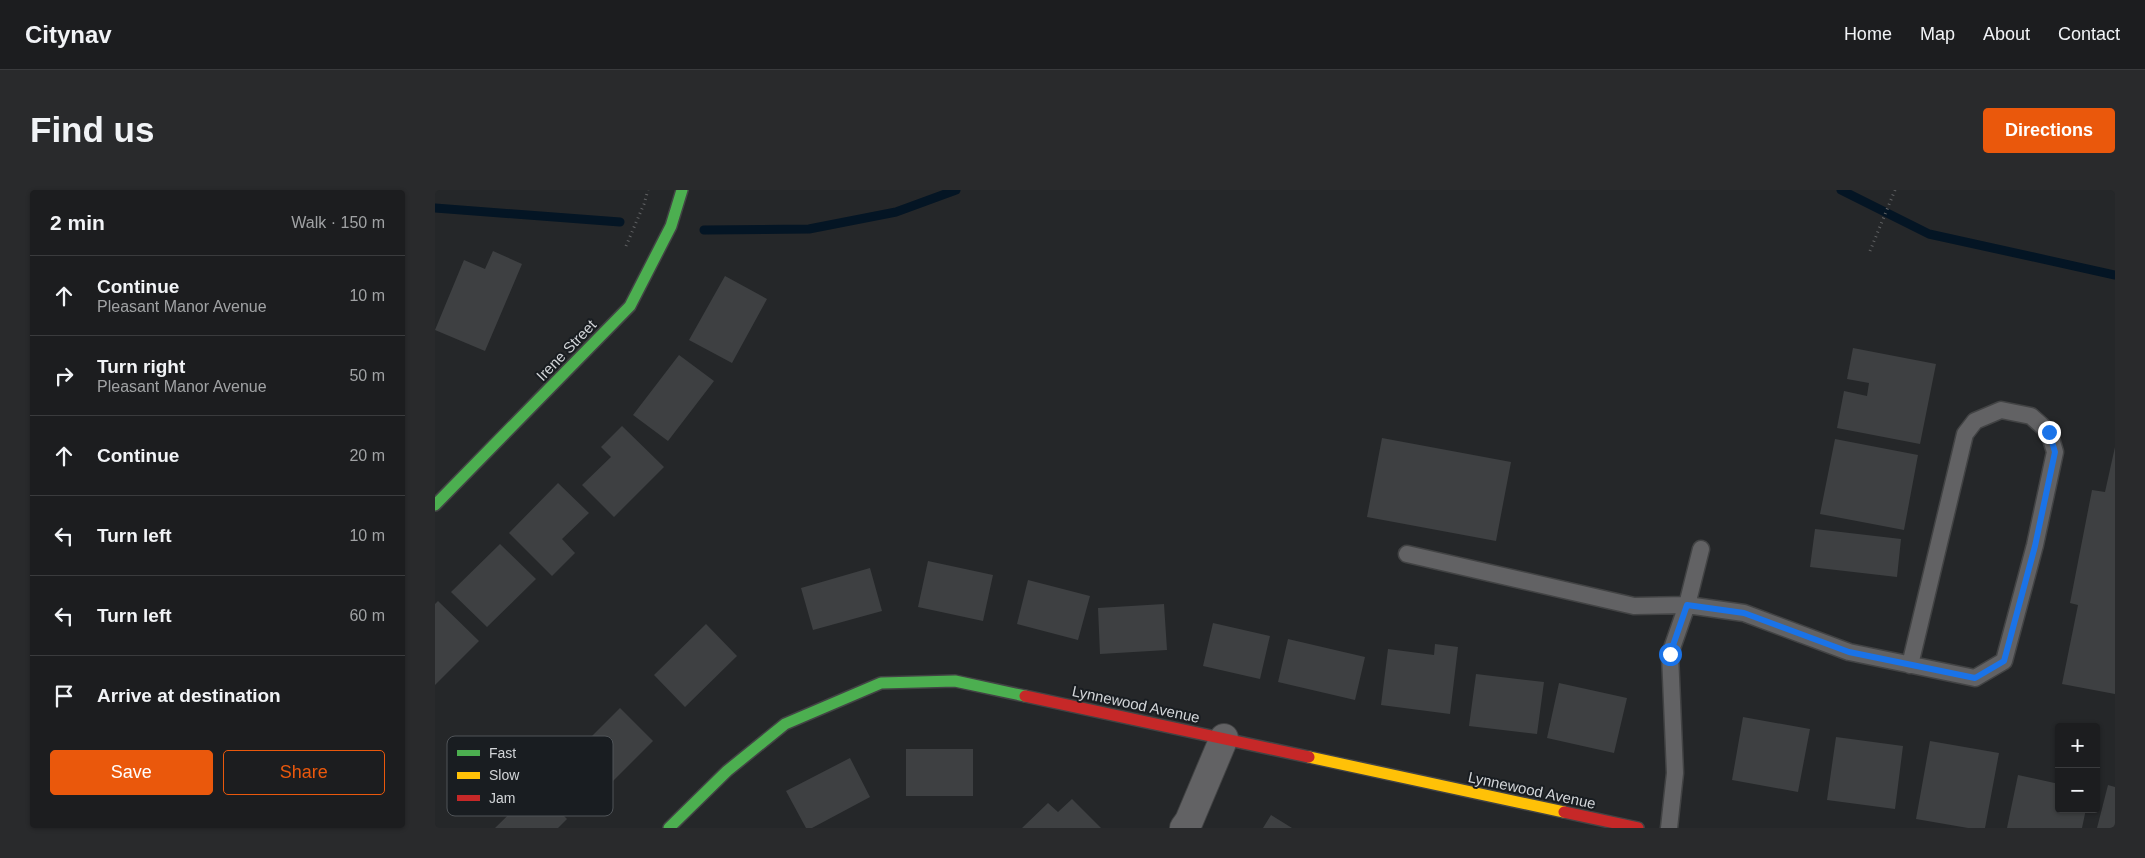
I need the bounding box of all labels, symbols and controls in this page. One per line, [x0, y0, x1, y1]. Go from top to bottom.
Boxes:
text: Citynav [25, 21, 112, 48]
text: Home [1844, 24, 1892, 44]
text: Map [1920, 24, 1955, 44]
text: About [1983, 24, 2030, 44]
text: Contact [2058, 24, 2120, 44]
button: Directions [1983, 108, 2115, 153]
text: Find us [30, 110, 154, 149]
text: 2 min [50, 211, 105, 234]
text: Walk · 150 m [291, 214, 385, 231]
text: Continue [97, 276, 179, 297]
icon: ahead [50, 282, 78, 310]
text: 10 m [349, 287, 385, 304]
text: Pleasant Manor Avenue [97, 298, 267, 315]
street label: Irene Street [533, 315, 600, 384]
text: Turn right [97, 356, 185, 377]
icon: right [50, 362, 78, 390]
text: 50 m [349, 367, 385, 384]
text: Pleasant Manor Avenue [97, 378, 267, 395]
route end [2038, 421, 2061, 444]
icon: ahead [50, 442, 78, 470]
text: Continue [97, 445, 179, 466]
text: 20 m [349, 447, 385, 464]
icon: left [50, 522, 78, 550]
text: Turn left [97, 525, 172, 546]
text: 10 m [349, 527, 385, 544]
icon: left [50, 602, 78, 630]
text: Turn left [97, 605, 172, 626]
text: 60 m [349, 607, 385, 624]
route start [1659, 643, 1682, 666]
icon: arrive [50, 682, 78, 710]
street label: Lynnewood Avenue [1071, 682, 1201, 726]
text: Arrive at destination [97, 685, 281, 706]
map controls [2055, 723, 2100, 813]
button: + [2055, 723, 2100, 768]
legend [447, 736, 613, 816]
text: Fast [489, 745, 516, 761]
button: Save [50, 750, 213, 795]
button: Share [223, 750, 385, 795]
text: Slow [489, 767, 520, 783]
street label: Lynnewood Avenue [1467, 768, 1597, 812]
button: − [2055, 768, 2100, 813]
text: Jam [489, 790, 515, 806]

